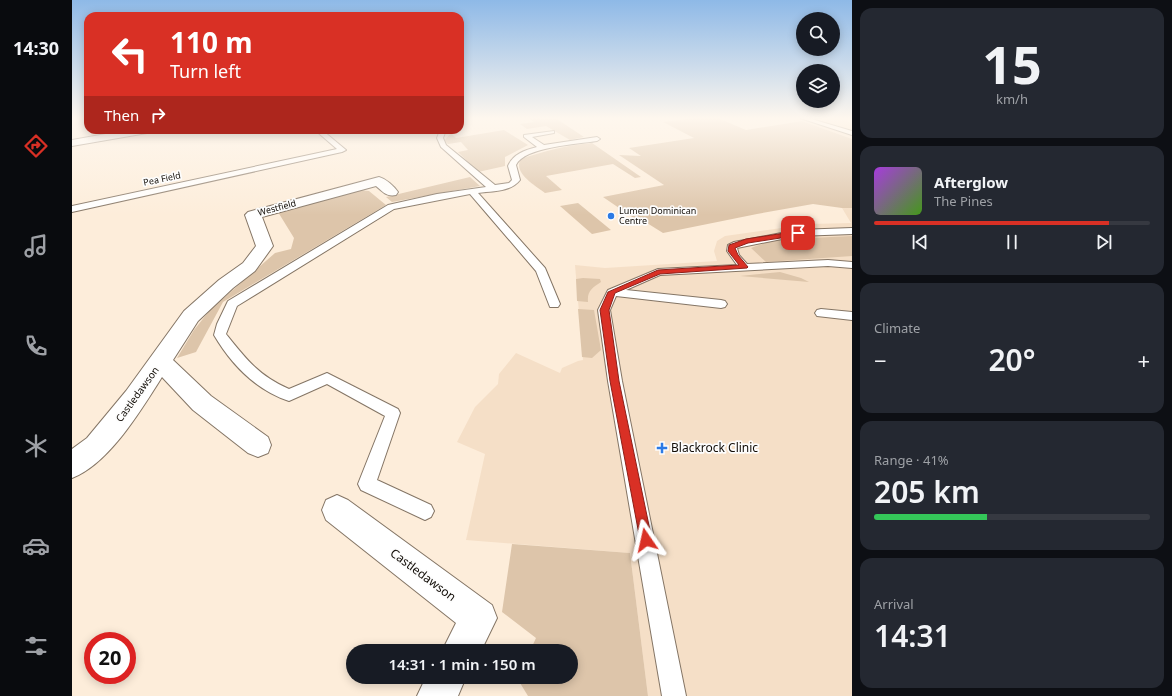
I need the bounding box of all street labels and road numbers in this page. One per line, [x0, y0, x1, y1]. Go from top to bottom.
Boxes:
street label: Pea Field [142, 168, 182, 189]
street label: Westfield [256, 196, 297, 219]
street label: Castledawson [112, 364, 162, 424]
street label: Castledawson [387, 544, 460, 605]

